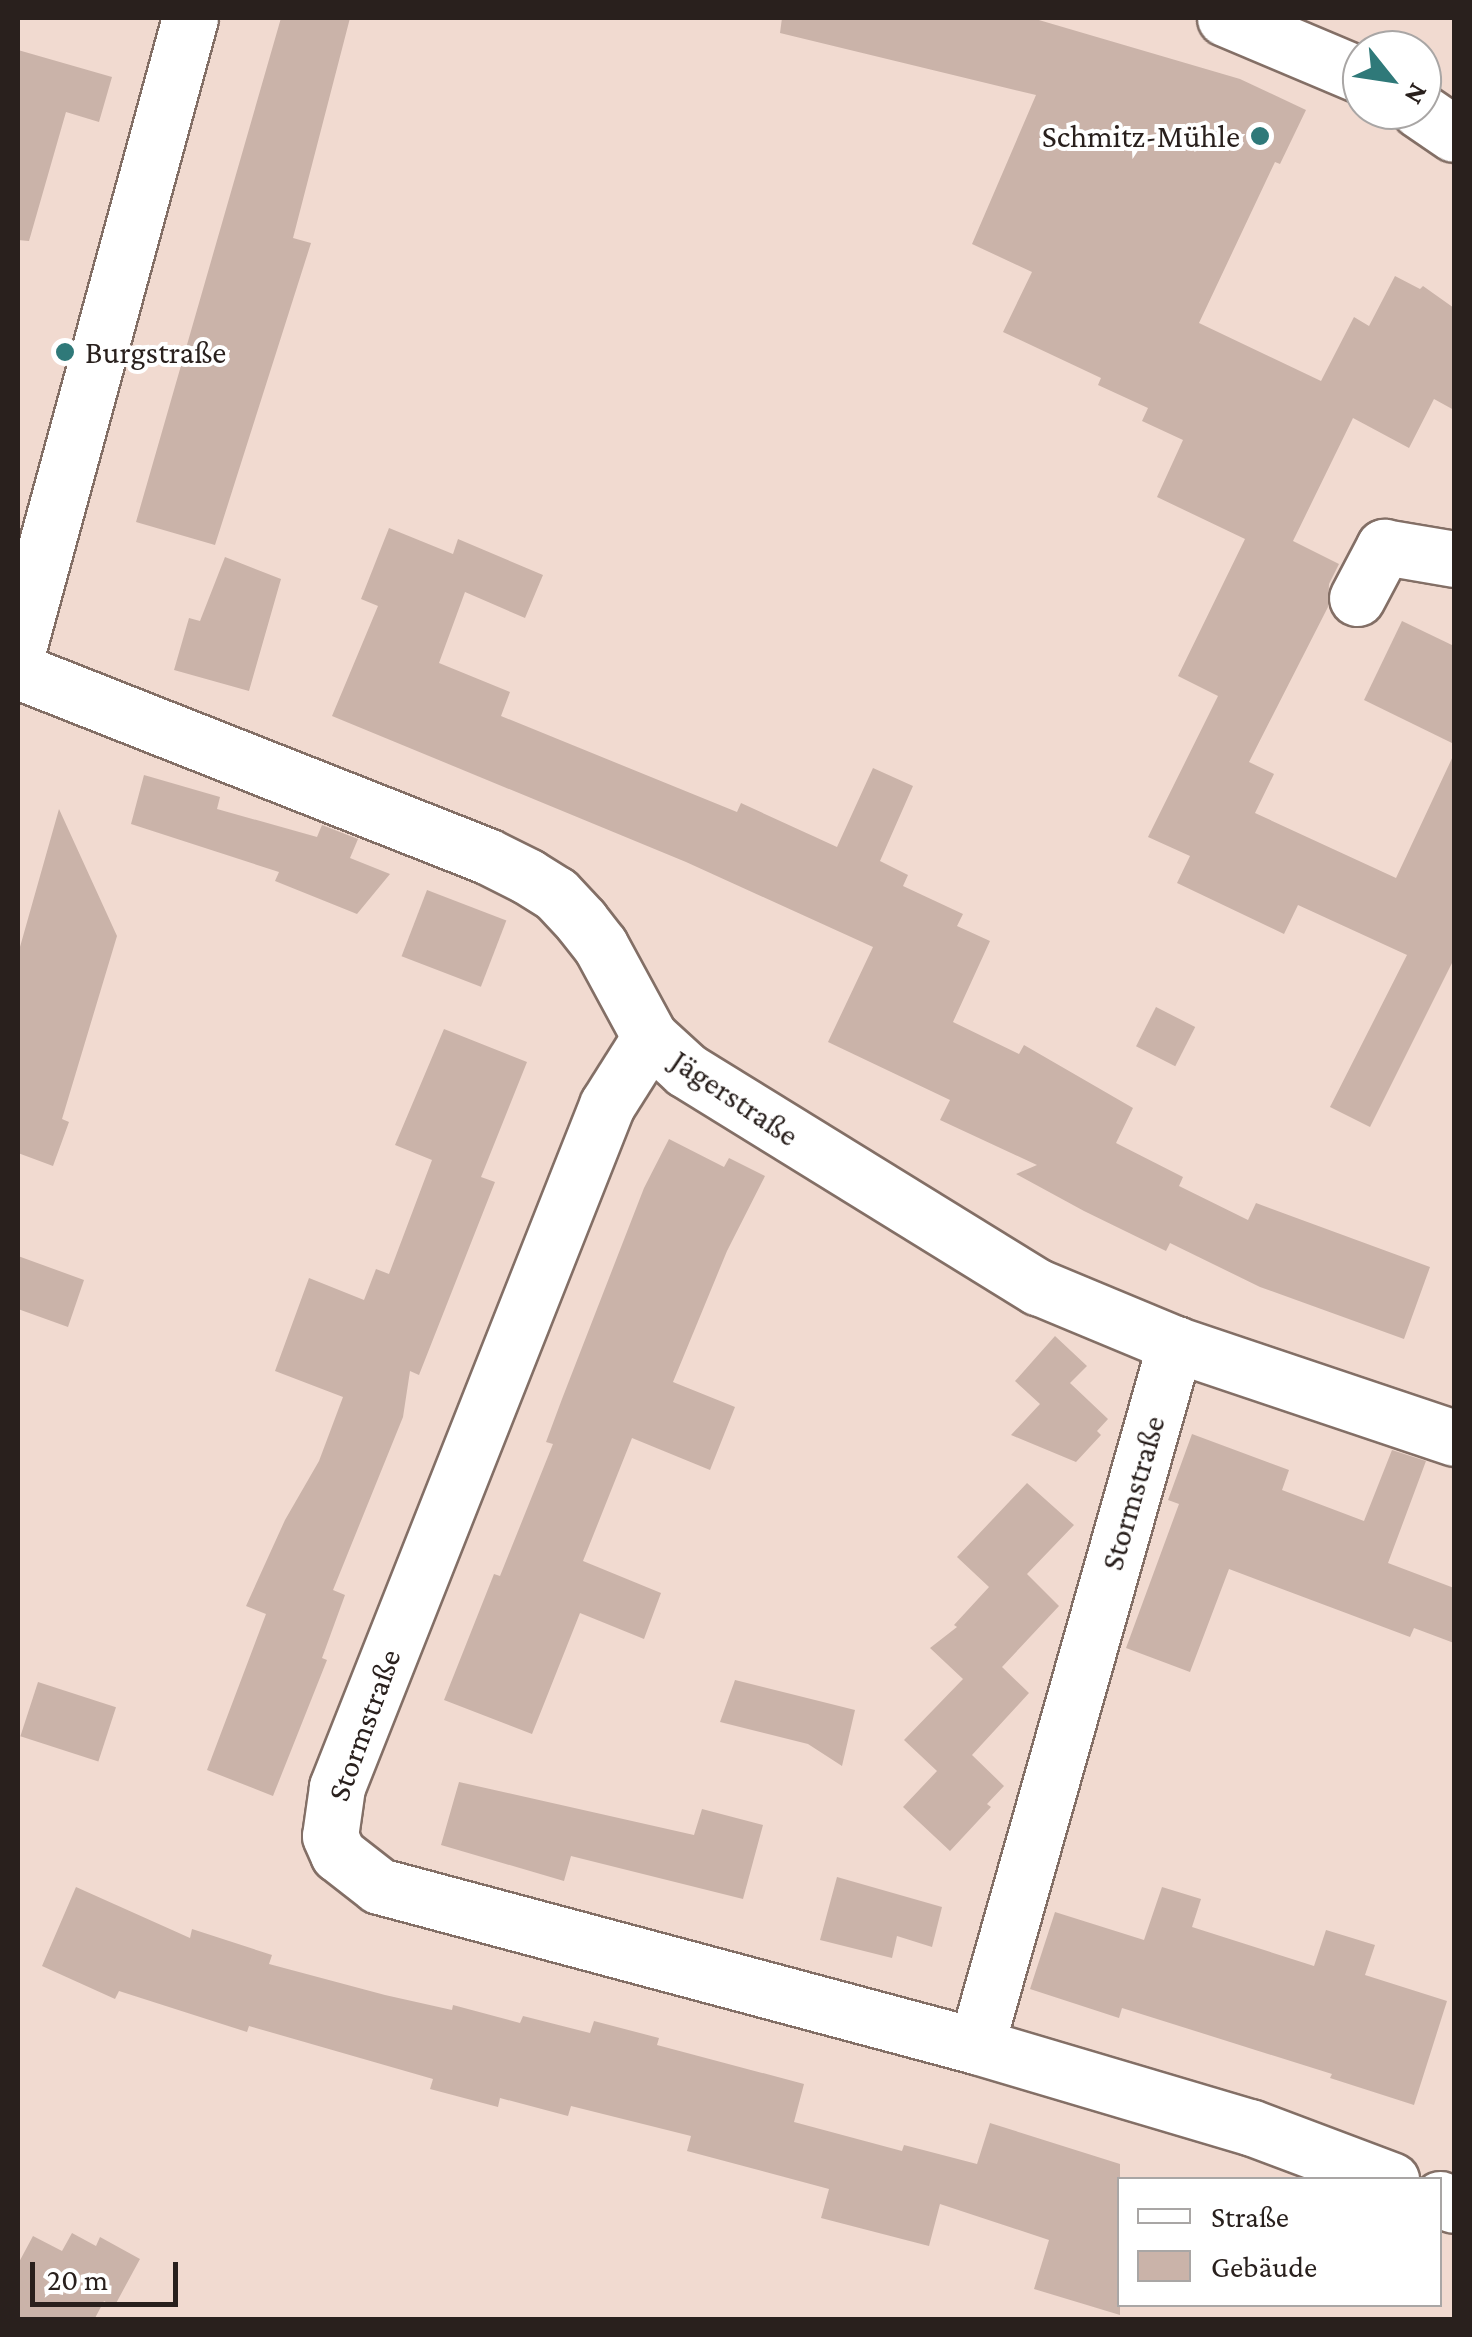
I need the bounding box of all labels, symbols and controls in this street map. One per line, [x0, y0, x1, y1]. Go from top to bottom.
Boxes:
north arrow [1342, 30, 1442, 130]
text: N [1398, 78, 1435, 110]
place label: Schmitz-Mühle [1042, 117, 1240, 155]
marker: Schmitz-Mühle [1249, 125, 1271, 147]
place label: Burgstraße [85, 333, 226, 371]
marker: Burgstraße [54, 341, 76, 363]
street label: Jägerstraße [664, 1041, 806, 1155]
street label: Stormstraße [1093, 1411, 1173, 1575]
street label: Stormstraße [319, 1644, 409, 1806]
legend [1117, 2177, 1442, 2307]
text: Straße [1211, 2200, 1289, 2233]
scale bar [35, 2242, 182, 2304]
text: Gebäude [1211, 2250, 1317, 2283]
text: 20 m [47, 2263, 108, 2296]

